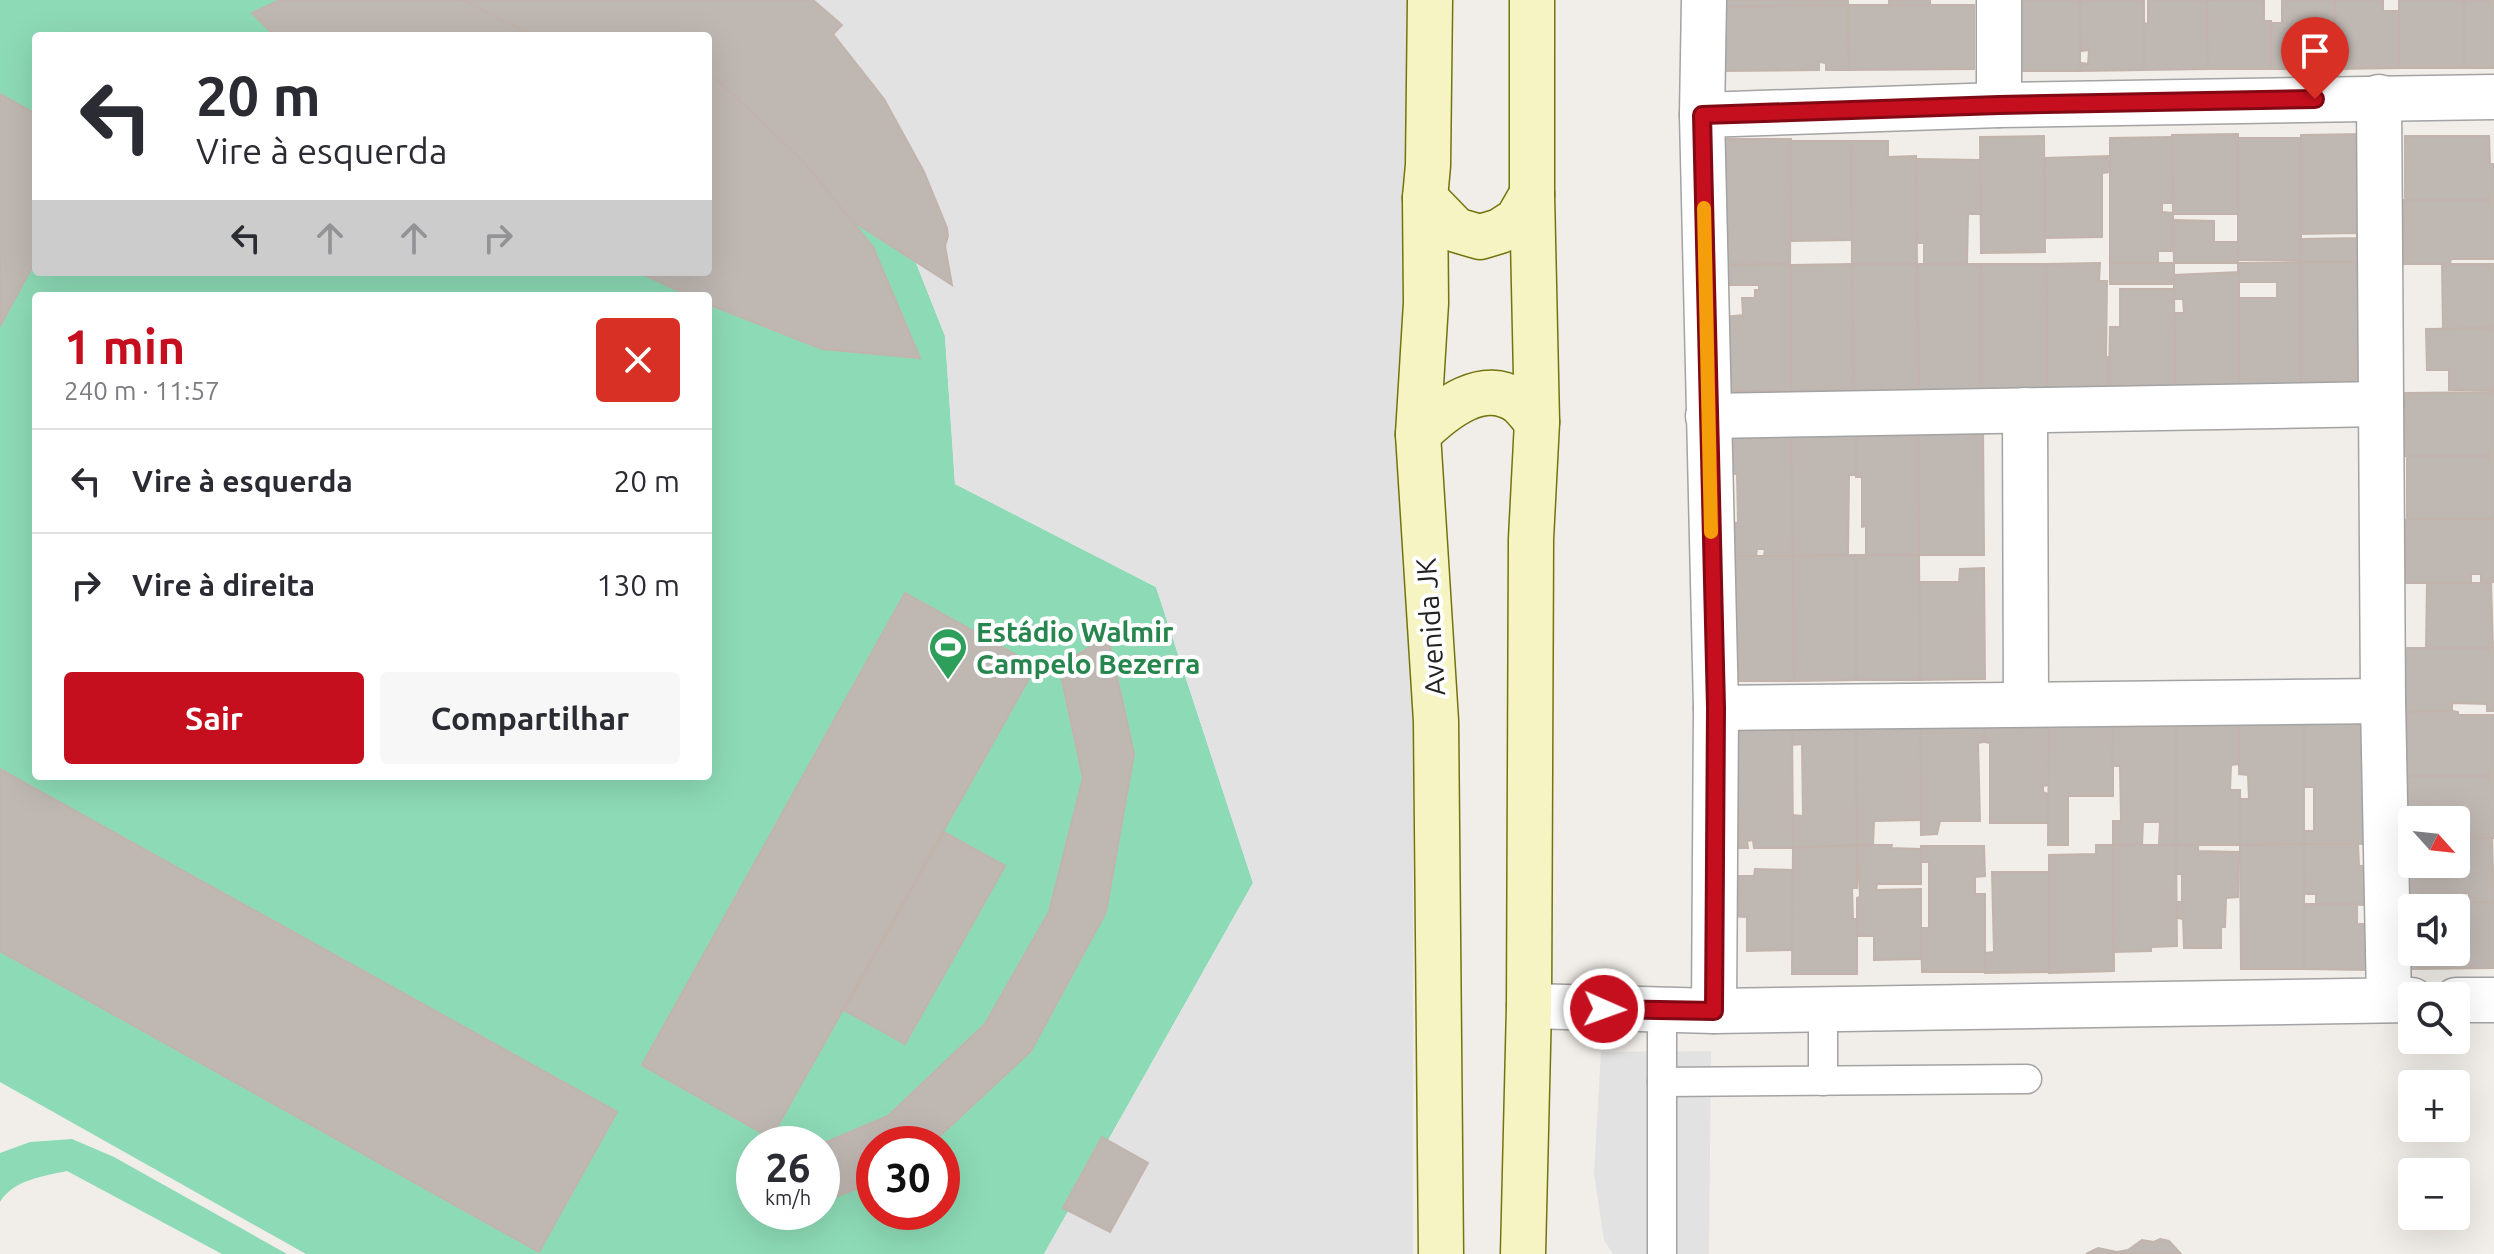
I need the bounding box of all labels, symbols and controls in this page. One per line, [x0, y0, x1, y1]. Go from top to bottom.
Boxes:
pin [2281, 17, 2349, 99]
icon: arrive [2293, 29, 2337, 73]
icon: left [64, 64, 168, 168]
text: 20 m [196, 64, 321, 127]
text: Vire à esquerda [196, 130, 447, 171]
icon: left [224, 216, 268, 260]
icon: ahead [308, 216, 352, 260]
icon: ahead [392, 216, 436, 260]
icon: right [476, 216, 520, 260]
button: close [596, 318, 680, 402]
text: 1 min [64, 319, 185, 373]
text: 240 m · 11:57 [64, 376, 220, 405]
icon: left [64, 459, 108, 503]
text: Vire à esquerda [132, 464, 353, 498]
text: 20 m [613, 464, 680, 498]
street label: Avenida JK [1410, 557, 1450, 697]
icon: right [64, 563, 108, 607]
text: Vire à direita [132, 568, 315, 602]
text: 130 m [596, 568, 680, 602]
place label: Estádio Walmir Campelo Bezerra [976, 616, 1201, 679]
sports icon: Estádio Walmir Campelo Bezerra [927, 626, 969, 681]
button: Sair [64, 672, 364, 764]
button: Compartilhar [380, 672, 680, 764]
north arrow [2398, 806, 2470, 878]
map controls [2398, 806, 2470, 1230]
button: sound [2398, 894, 2470, 966]
position arrow [1562, 967, 1646, 1051]
button: search [2398, 982, 2470, 1054]
button: + [2398, 1070, 2470, 1142]
speed limit sign: 30 [856, 1126, 960, 1230]
text: 26 [765, 1145, 811, 1190]
button: − [2398, 1158, 2470, 1230]
text: km/h [765, 1186, 811, 1209]

